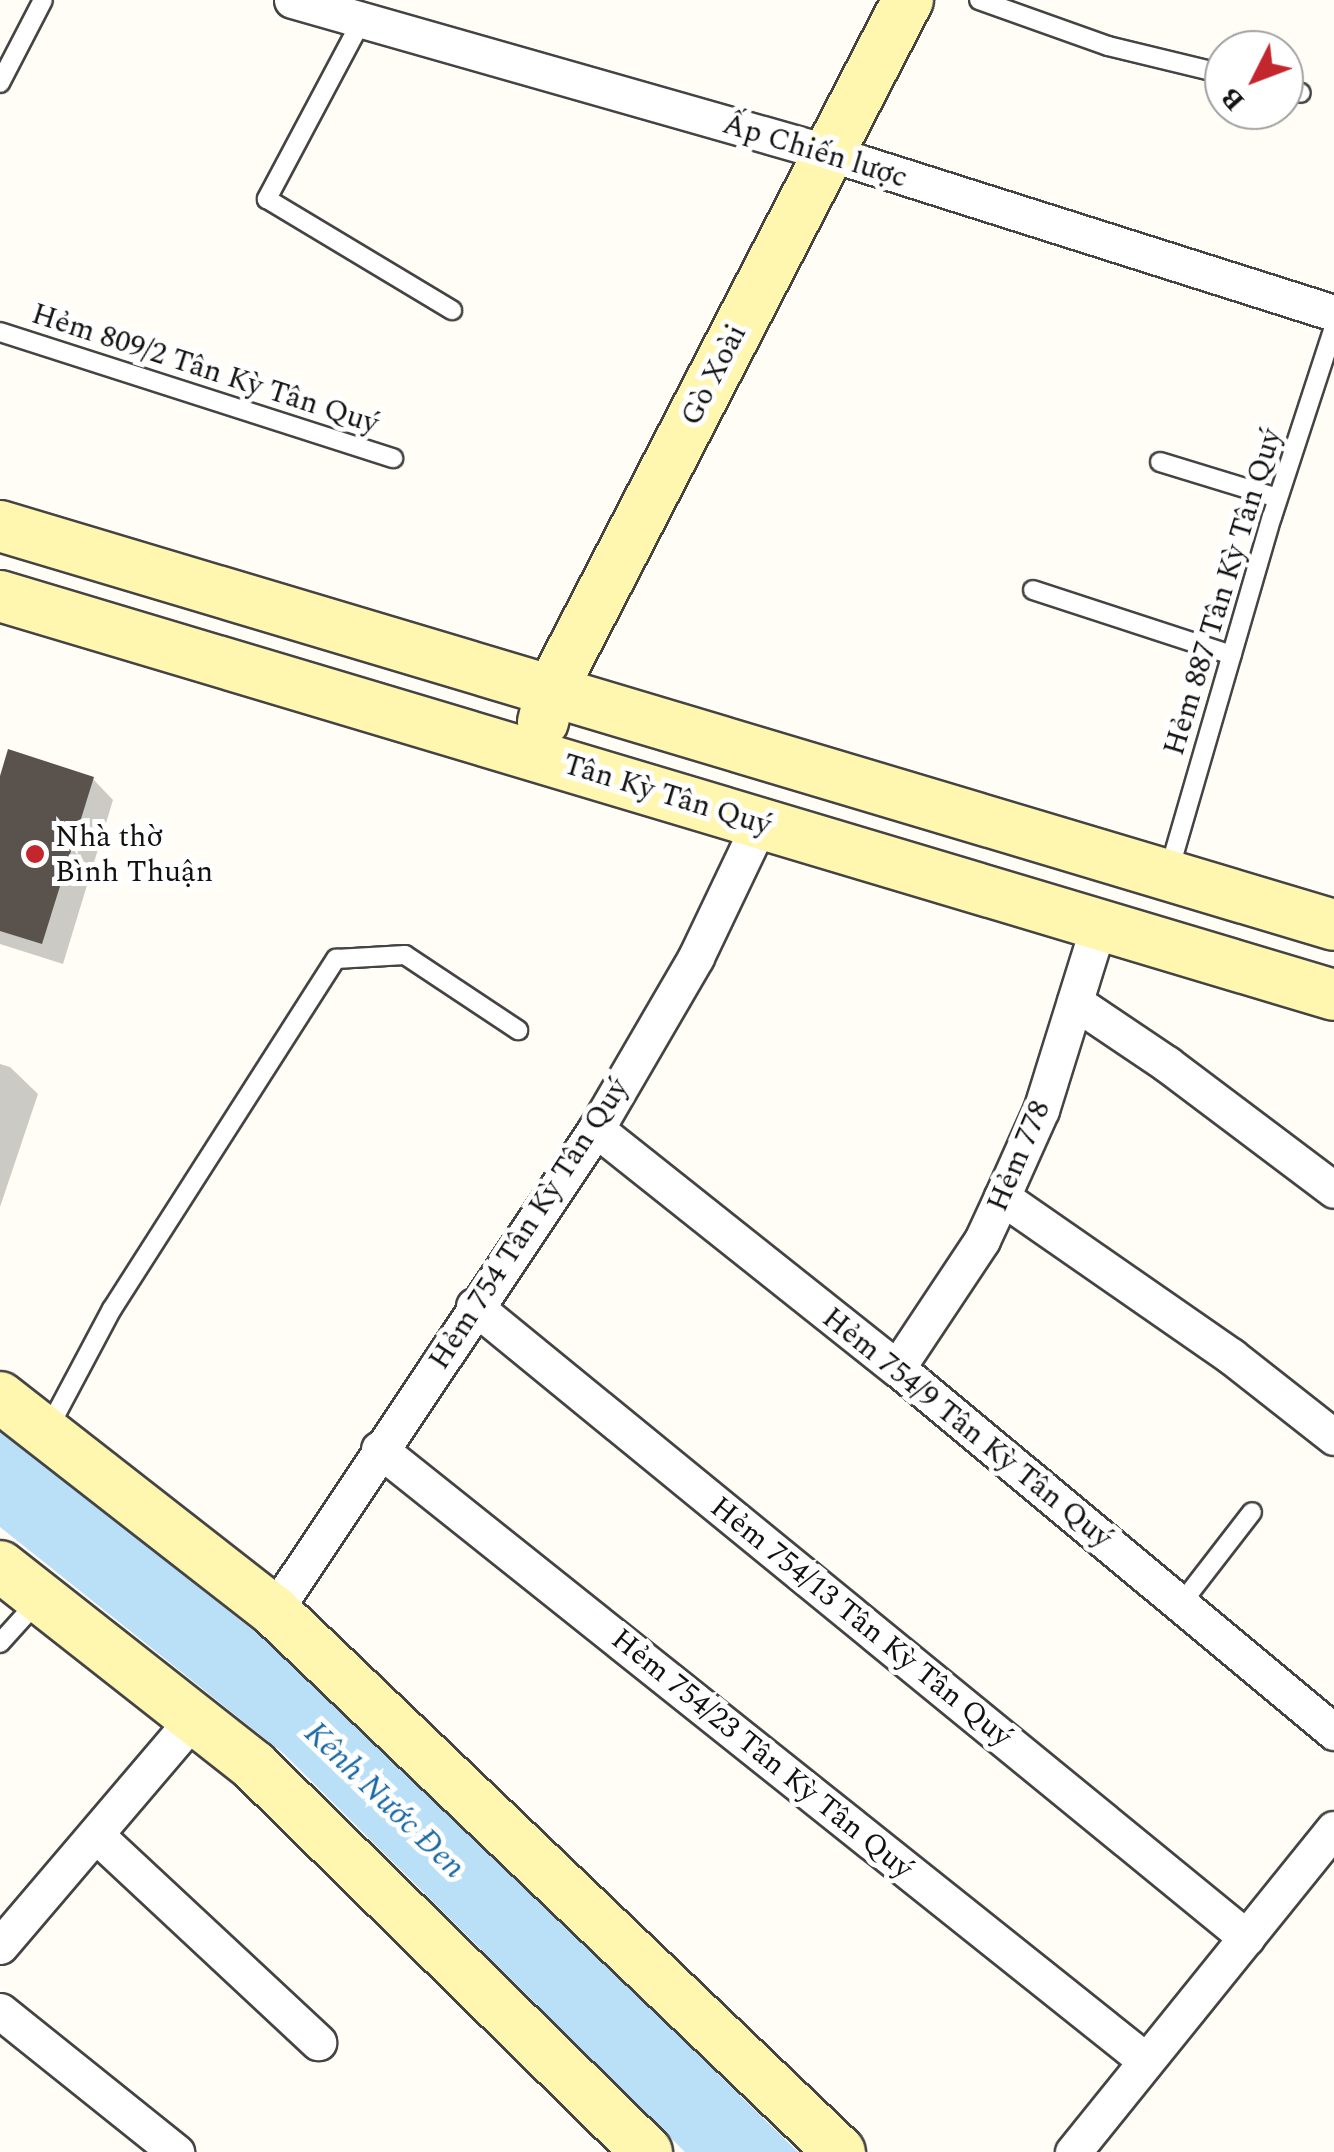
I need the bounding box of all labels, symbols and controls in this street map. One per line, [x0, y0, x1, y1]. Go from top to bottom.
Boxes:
north arrow [1204, 30, 1304, 130]
text: B [1210, 77, 1255, 121]
street label: Ấp Chiến lược [718, 106, 912, 196]
street label: Hẻm 809/2 Tân Kỳ Tân Quý [27, 296, 383, 442]
street label: Gò Xoài [673, 318, 755, 432]
street label: Hẻm 887 Tân Kỳ Tân Quý [1156, 424, 1290, 760]
street label: Tân Kỳ Tân Quý [559, 746, 775, 844]
place label: Nhà thờ Bình Thuận [55, 819, 213, 890]
marker: Nhà thờ Bình Thuận [24, 843, 46, 865]
street label: Hẻm 754 Tân Kỳ Tân Quý [421, 1072, 637, 1376]
street label: Hẻm 778 [980, 1095, 1058, 1217]
street label: Hẻm 754/9 Tân Kỳ Tân Quý [815, 1300, 1119, 1556]
street label: Hẻm 754/13 Tân Kỳ Tân Quý [703, 1489, 1019, 1755]
street label: Hẻm 754/23 Tân Kỳ Tân Quý [604, 1621, 920, 1887]
water label: Kênh Nước Đen [296, 1715, 472, 1887]

